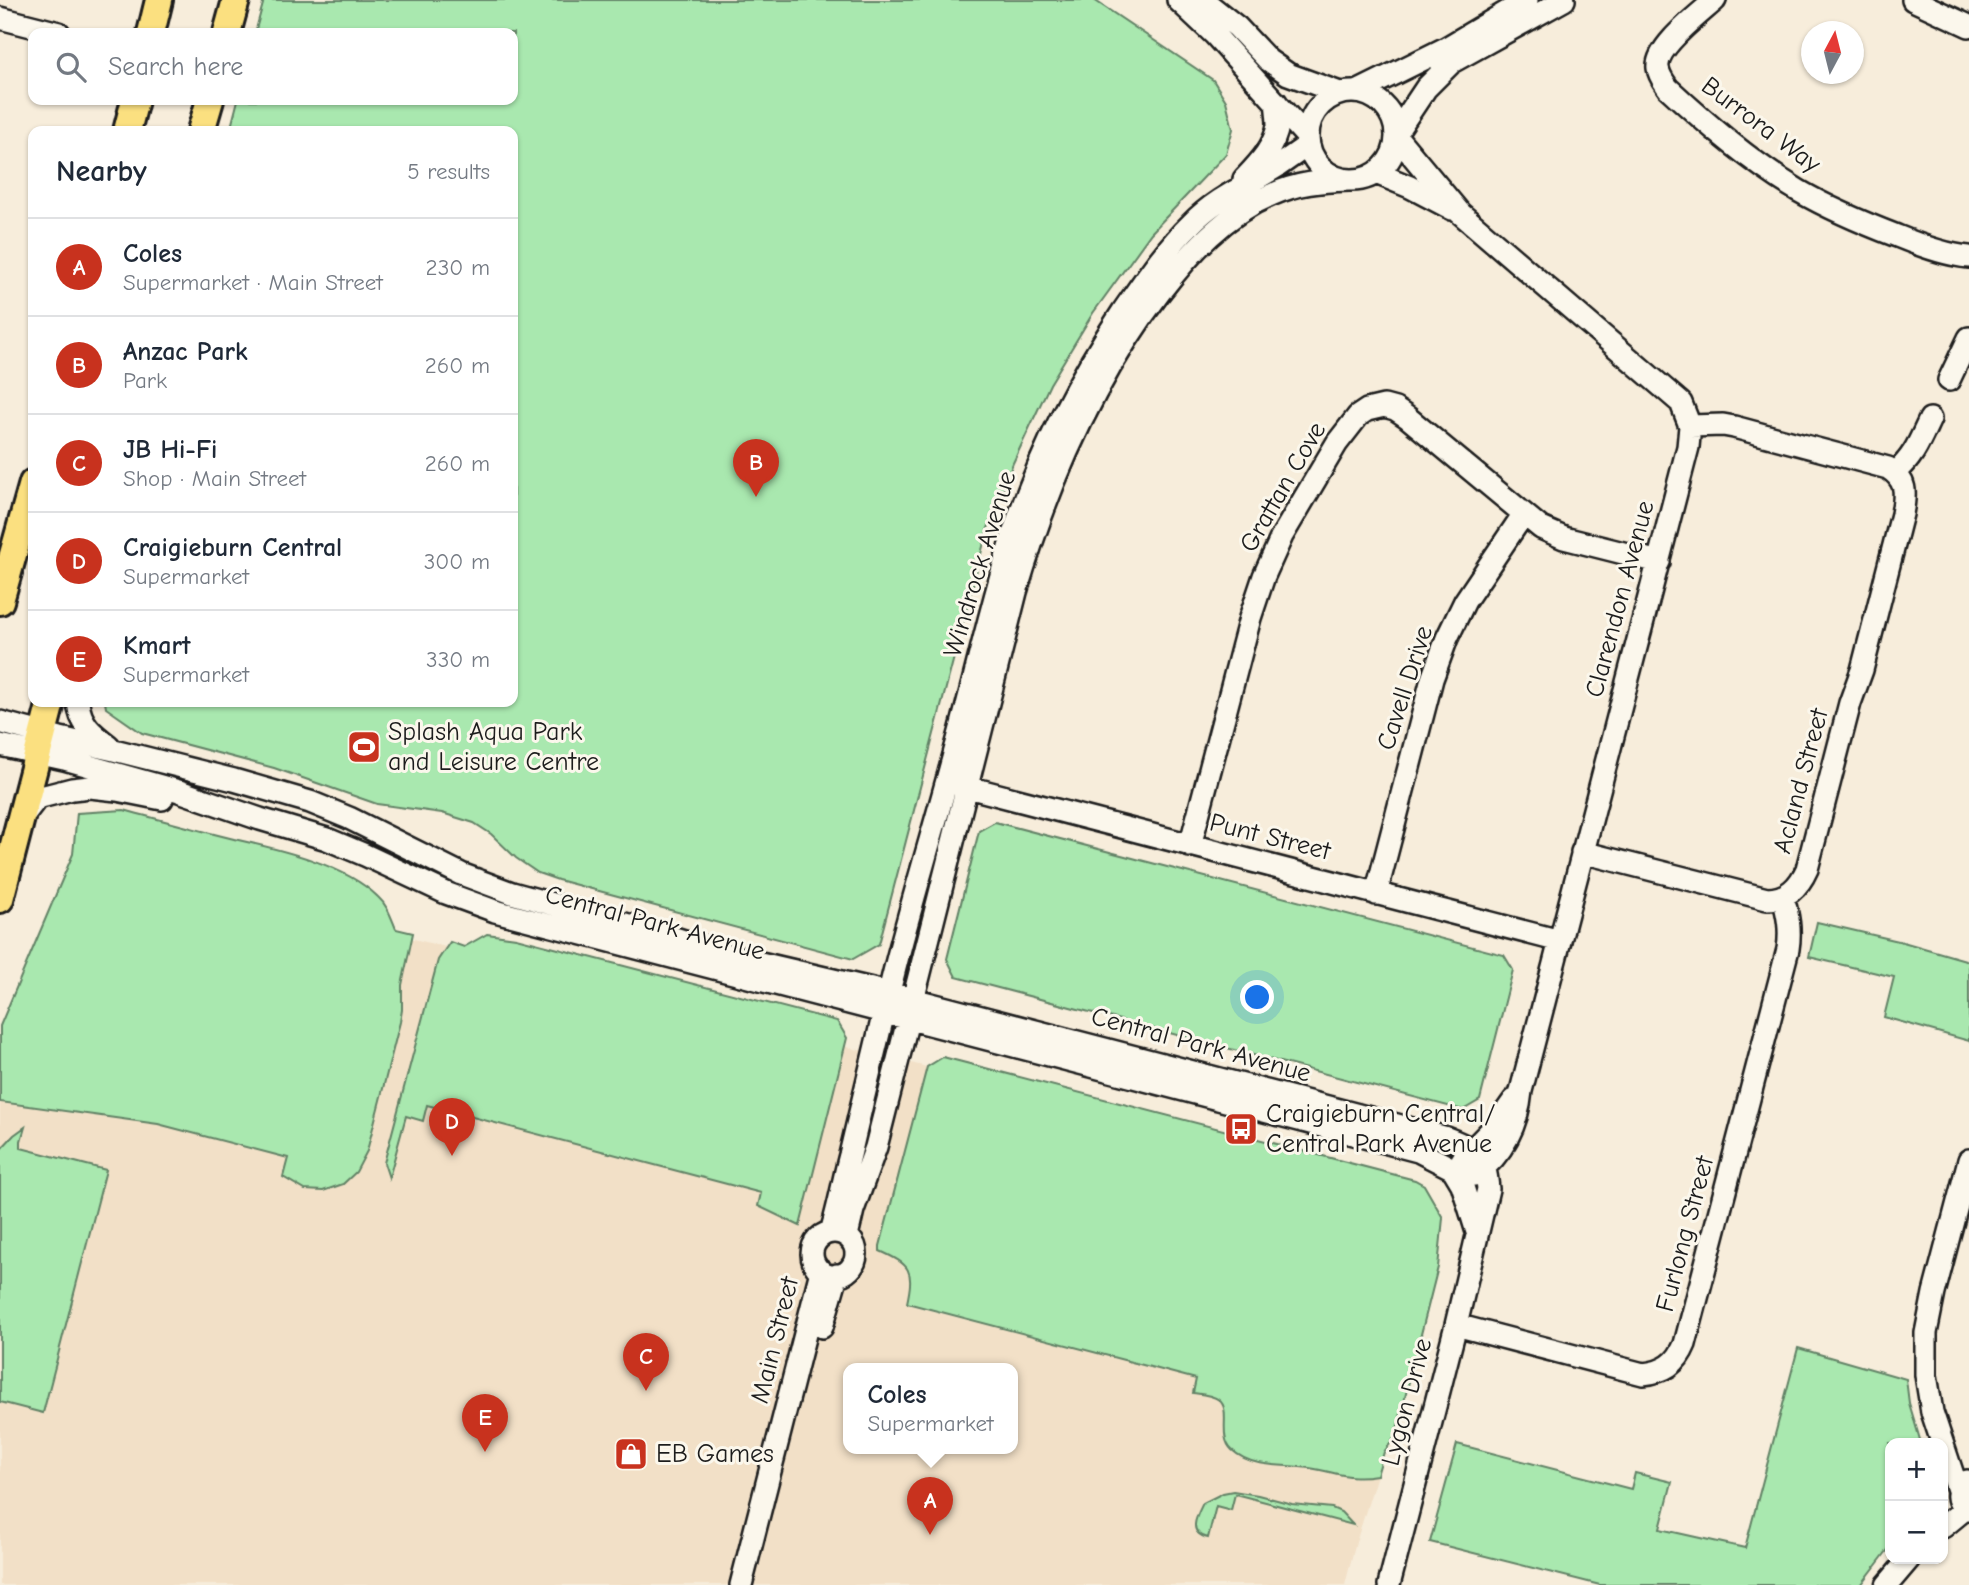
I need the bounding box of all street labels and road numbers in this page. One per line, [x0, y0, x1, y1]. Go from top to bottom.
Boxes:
street label: Burrora Way [1696, 71, 1827, 180]
street label: Grattan Cove [1234, 417, 1332, 557]
street label: Windrock Avenue [937, 467, 1023, 661]
street label: Clarendon Avenue [1579, 498, 1661, 700]
street label: Cavell Drive [1371, 622, 1439, 754]
street label: Acland Street [1767, 704, 1835, 857]
street label: Punt Street [1206, 808, 1335, 867]
street label: Central Park Avenue [542, 879, 768, 967]
street label: Central Park Avenue [1088, 1001, 1314, 1089]
street label: Furlong Street [1650, 1151, 1721, 1315]
street label: Main Street [745, 1272, 806, 1406]
street label: Lygon Drive [1376, 1335, 1438, 1469]

